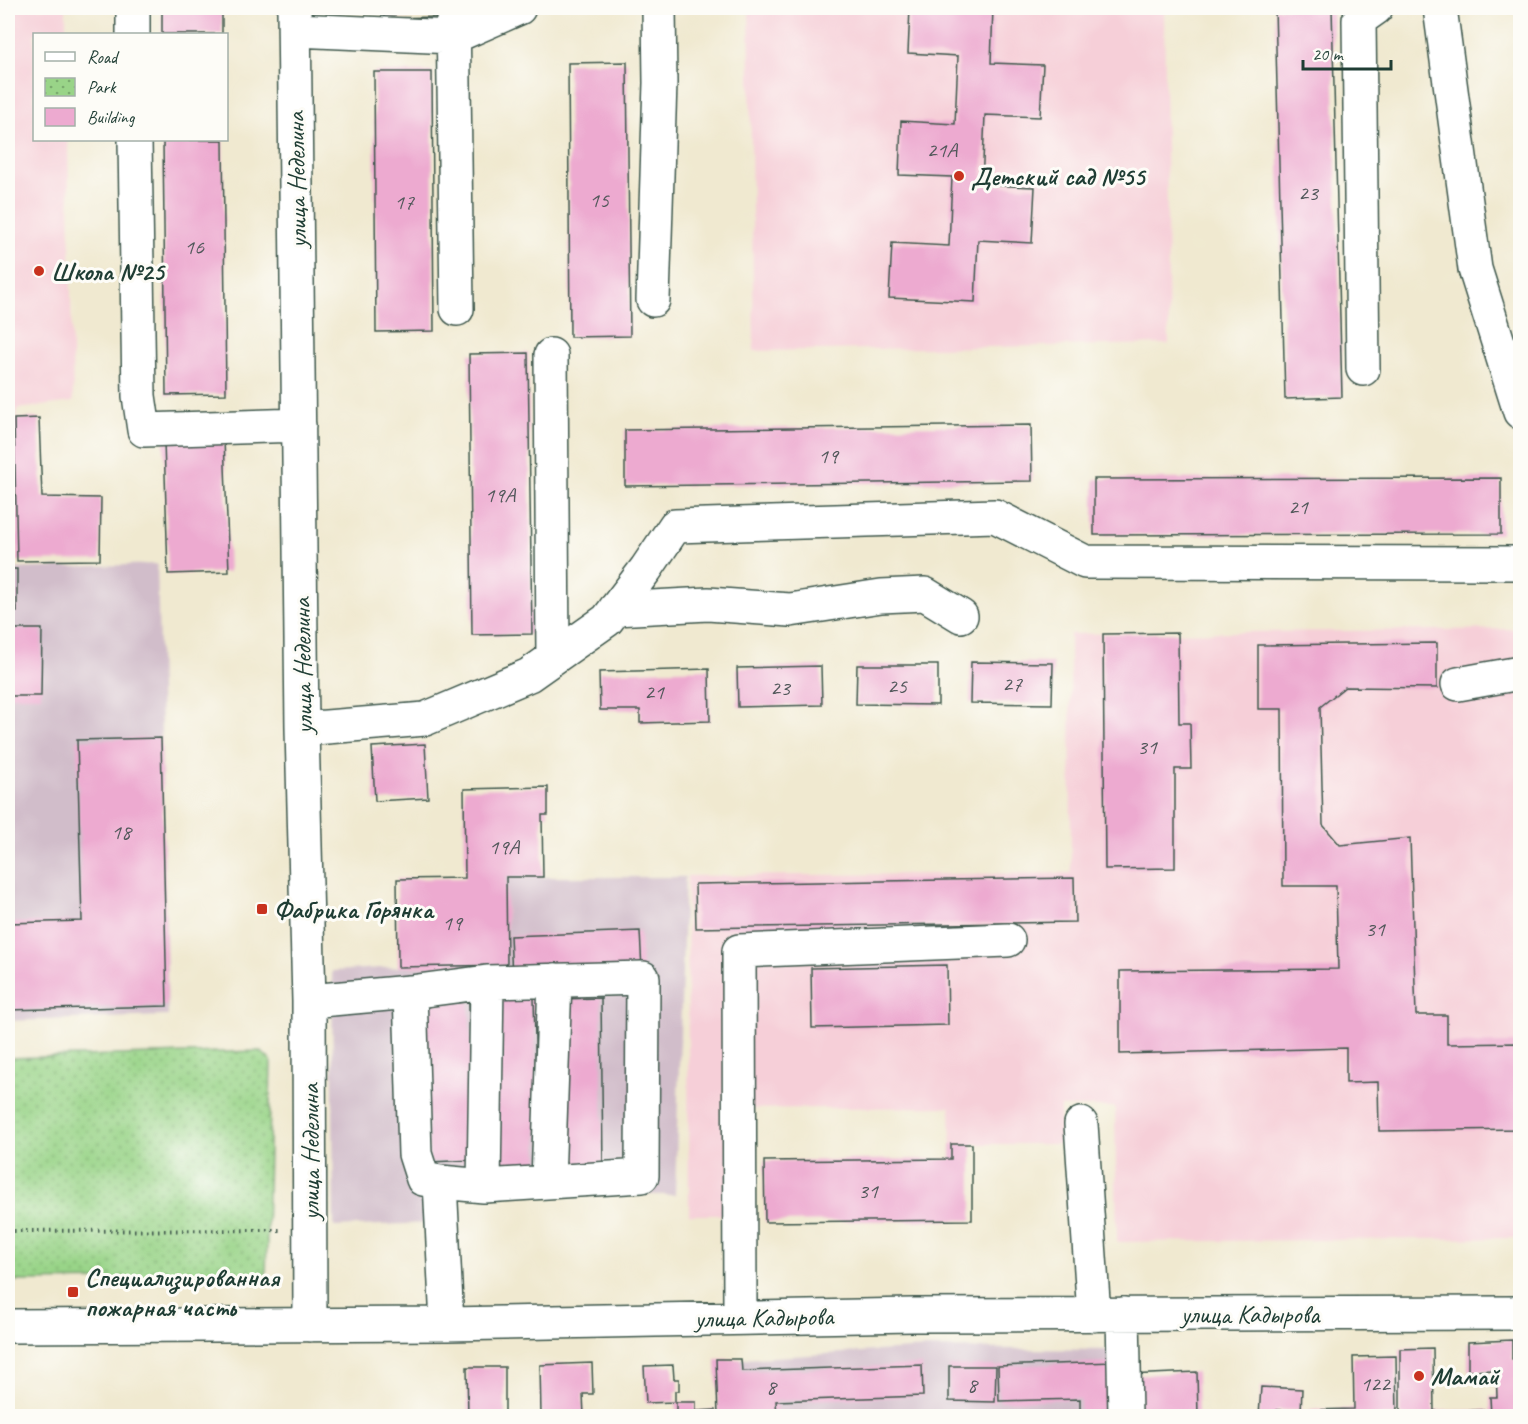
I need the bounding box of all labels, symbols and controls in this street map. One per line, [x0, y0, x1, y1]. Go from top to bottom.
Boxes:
legend [33, 33, 228, 141]
scale bar [1303, 33, 1392, 71]
text: 20 m [1312, 43, 1345, 65]
text: Road [87, 46, 120, 68]
text: Park [87, 76, 117, 98]
text: Building [87, 106, 136, 128]
street label: улица Неделина [279, 110, 314, 251]
house number: 21А [927, 136, 958, 164]
place label: Детский сад №55 [971, 160, 1147, 193]
marker: Детский сад №55 [952, 169, 966, 183]
house number: 23 [1298, 179, 1320, 207]
house number: 15 [589, 186, 610, 214]
house number: 17 [394, 188, 415, 216]
house number: 16 [184, 233, 205, 261]
place label: Школа №25 [51, 255, 166, 288]
marker: Школа №25 [32, 264, 46, 278]
house number: 19 [818, 442, 840, 470]
house number: 19А [485, 481, 516, 509]
house number: 21 [1288, 493, 1309, 521]
street label: улица Неделина [285, 596, 320, 737]
house number: 27 [1002, 670, 1023, 698]
house number: 25 [887, 672, 908, 700]
house number: 23 [770, 674, 792, 702]
house number: 21 [644, 678, 665, 706]
house number: 31 [1137, 733, 1158, 761]
house number: 18 [111, 818, 133, 846]
house number: 19А [489, 833, 520, 861]
place label: Фабрика Горянка [274, 893, 435, 926]
marker: Фабрика Горянка [255, 902, 269, 916]
house number: 19 [442, 909, 464, 937]
house number: 31 [1365, 915, 1386, 943]
street label: улица Неделина [294, 1082, 327, 1222]
house number: 31 [858, 1177, 879, 1205]
place label: Специализированная пожарная часть [85, 1261, 281, 1324]
marker: Специализированная пожарная часть [66, 1285, 80, 1299]
street label: улица Кадырова [1179, 1298, 1321, 1331]
street label: улица Кадырова [692, 1300, 835, 1335]
place label: Мамай [1431, 1360, 1501, 1393]
marker: Мамай [1412, 1369, 1426, 1383]
house number: 122 [1360, 1370, 1392, 1398]
house number: 8 [967, 1371, 979, 1399]
house number: 8 [766, 1373, 778, 1401]

